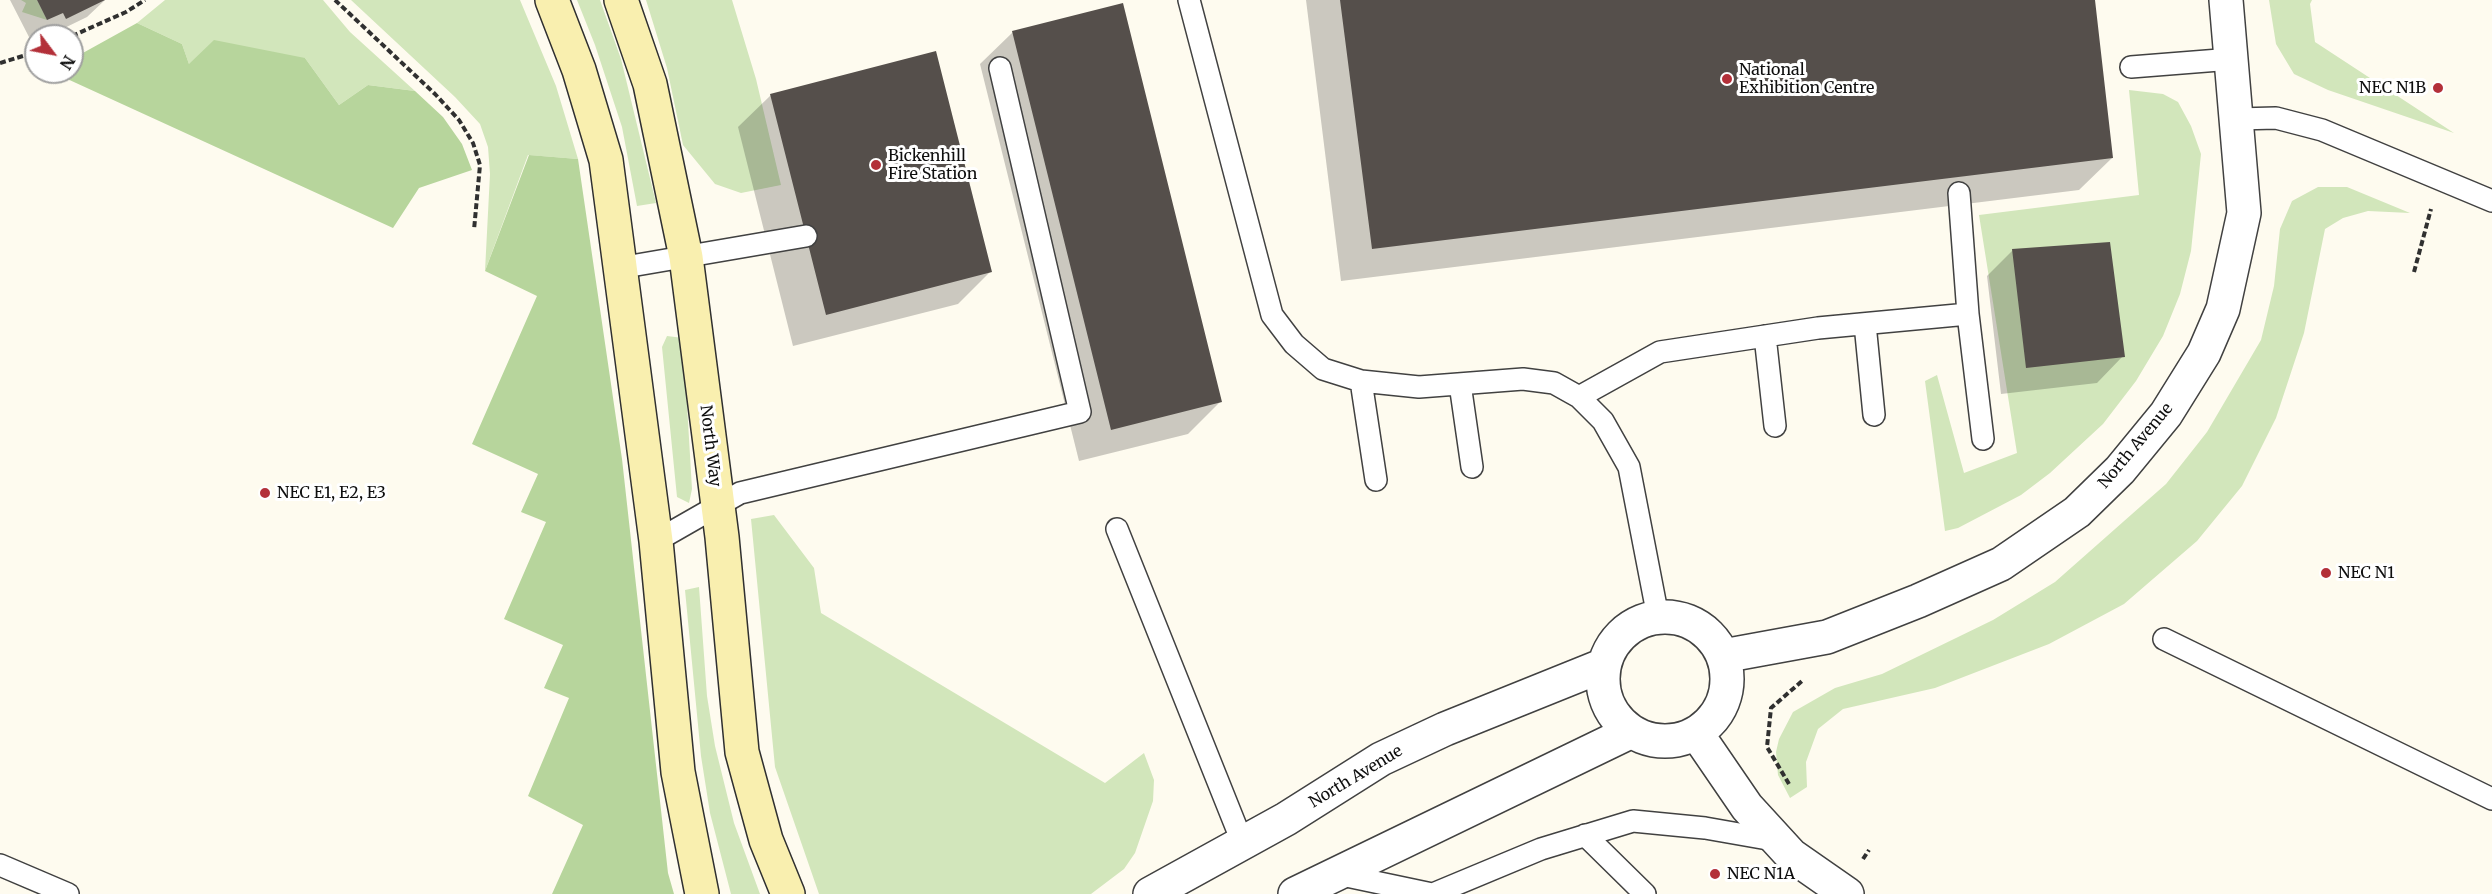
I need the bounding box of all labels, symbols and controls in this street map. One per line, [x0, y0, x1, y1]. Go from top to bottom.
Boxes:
north arrow [24, 24, 84, 84]
text: N [56, 52, 79, 73]
place label: National Exhibition Centre [1739, 60, 1874, 98]
marker: National Exhibition Centre [1720, 72, 1734, 86]
place label: NEC N1B [2359, 78, 2426, 98]
marker: NEC N1B [2431, 81, 2445, 95]
place label: Bickenhill Fire Station [888, 146, 977, 184]
marker: Bickenhill Fire Station [869, 158, 883, 172]
street label: North Avenue [2095, 399, 2177, 493]
street label: North Way [695, 404, 725, 488]
place label: NEC E1, E2, E3 [277, 483, 386, 503]
marker: NEC E1, E2, E3 [258, 486, 272, 500]
place label: NEC N1 [2338, 563, 2394, 583]
marker: NEC N1 [2319, 566, 2333, 580]
street label: North Avenue [1306, 742, 1406, 812]
place label: NEC N1A [1727, 864, 1795, 884]
marker: NEC N1A [1708, 867, 1722, 881]

